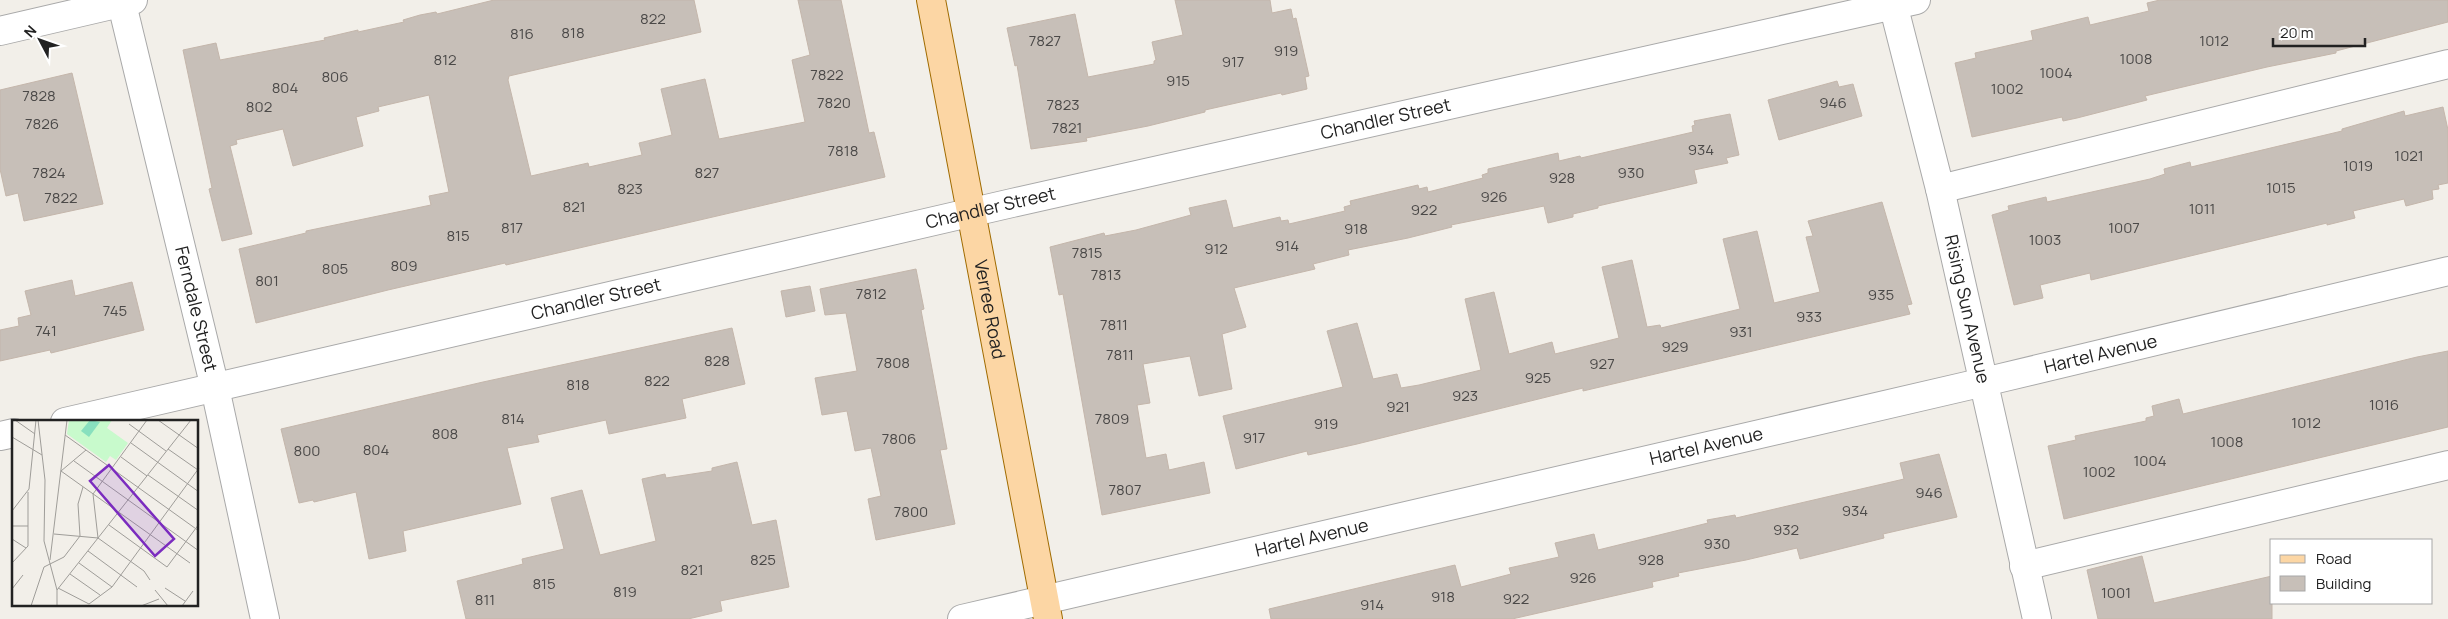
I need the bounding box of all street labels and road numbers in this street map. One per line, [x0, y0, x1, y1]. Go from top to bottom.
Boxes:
street label: Chandler Street [1318, 92, 1453, 144]
street label: Chandler Street [923, 181, 1058, 234]
street label: Rising Sun Avenue [1940, 232, 1996, 386]
street label: Ferndale Street [170, 244, 224, 374]
street label: Verree Road [969, 258, 1012, 361]
street label: Chandler Street [528, 272, 663, 325]
street label: Hartel Avenue [2041, 328, 2159, 378]
street label: Hartel Avenue [1647, 421, 1765, 470]
street label: Hartel Avenue [1252, 512, 1371, 562]

